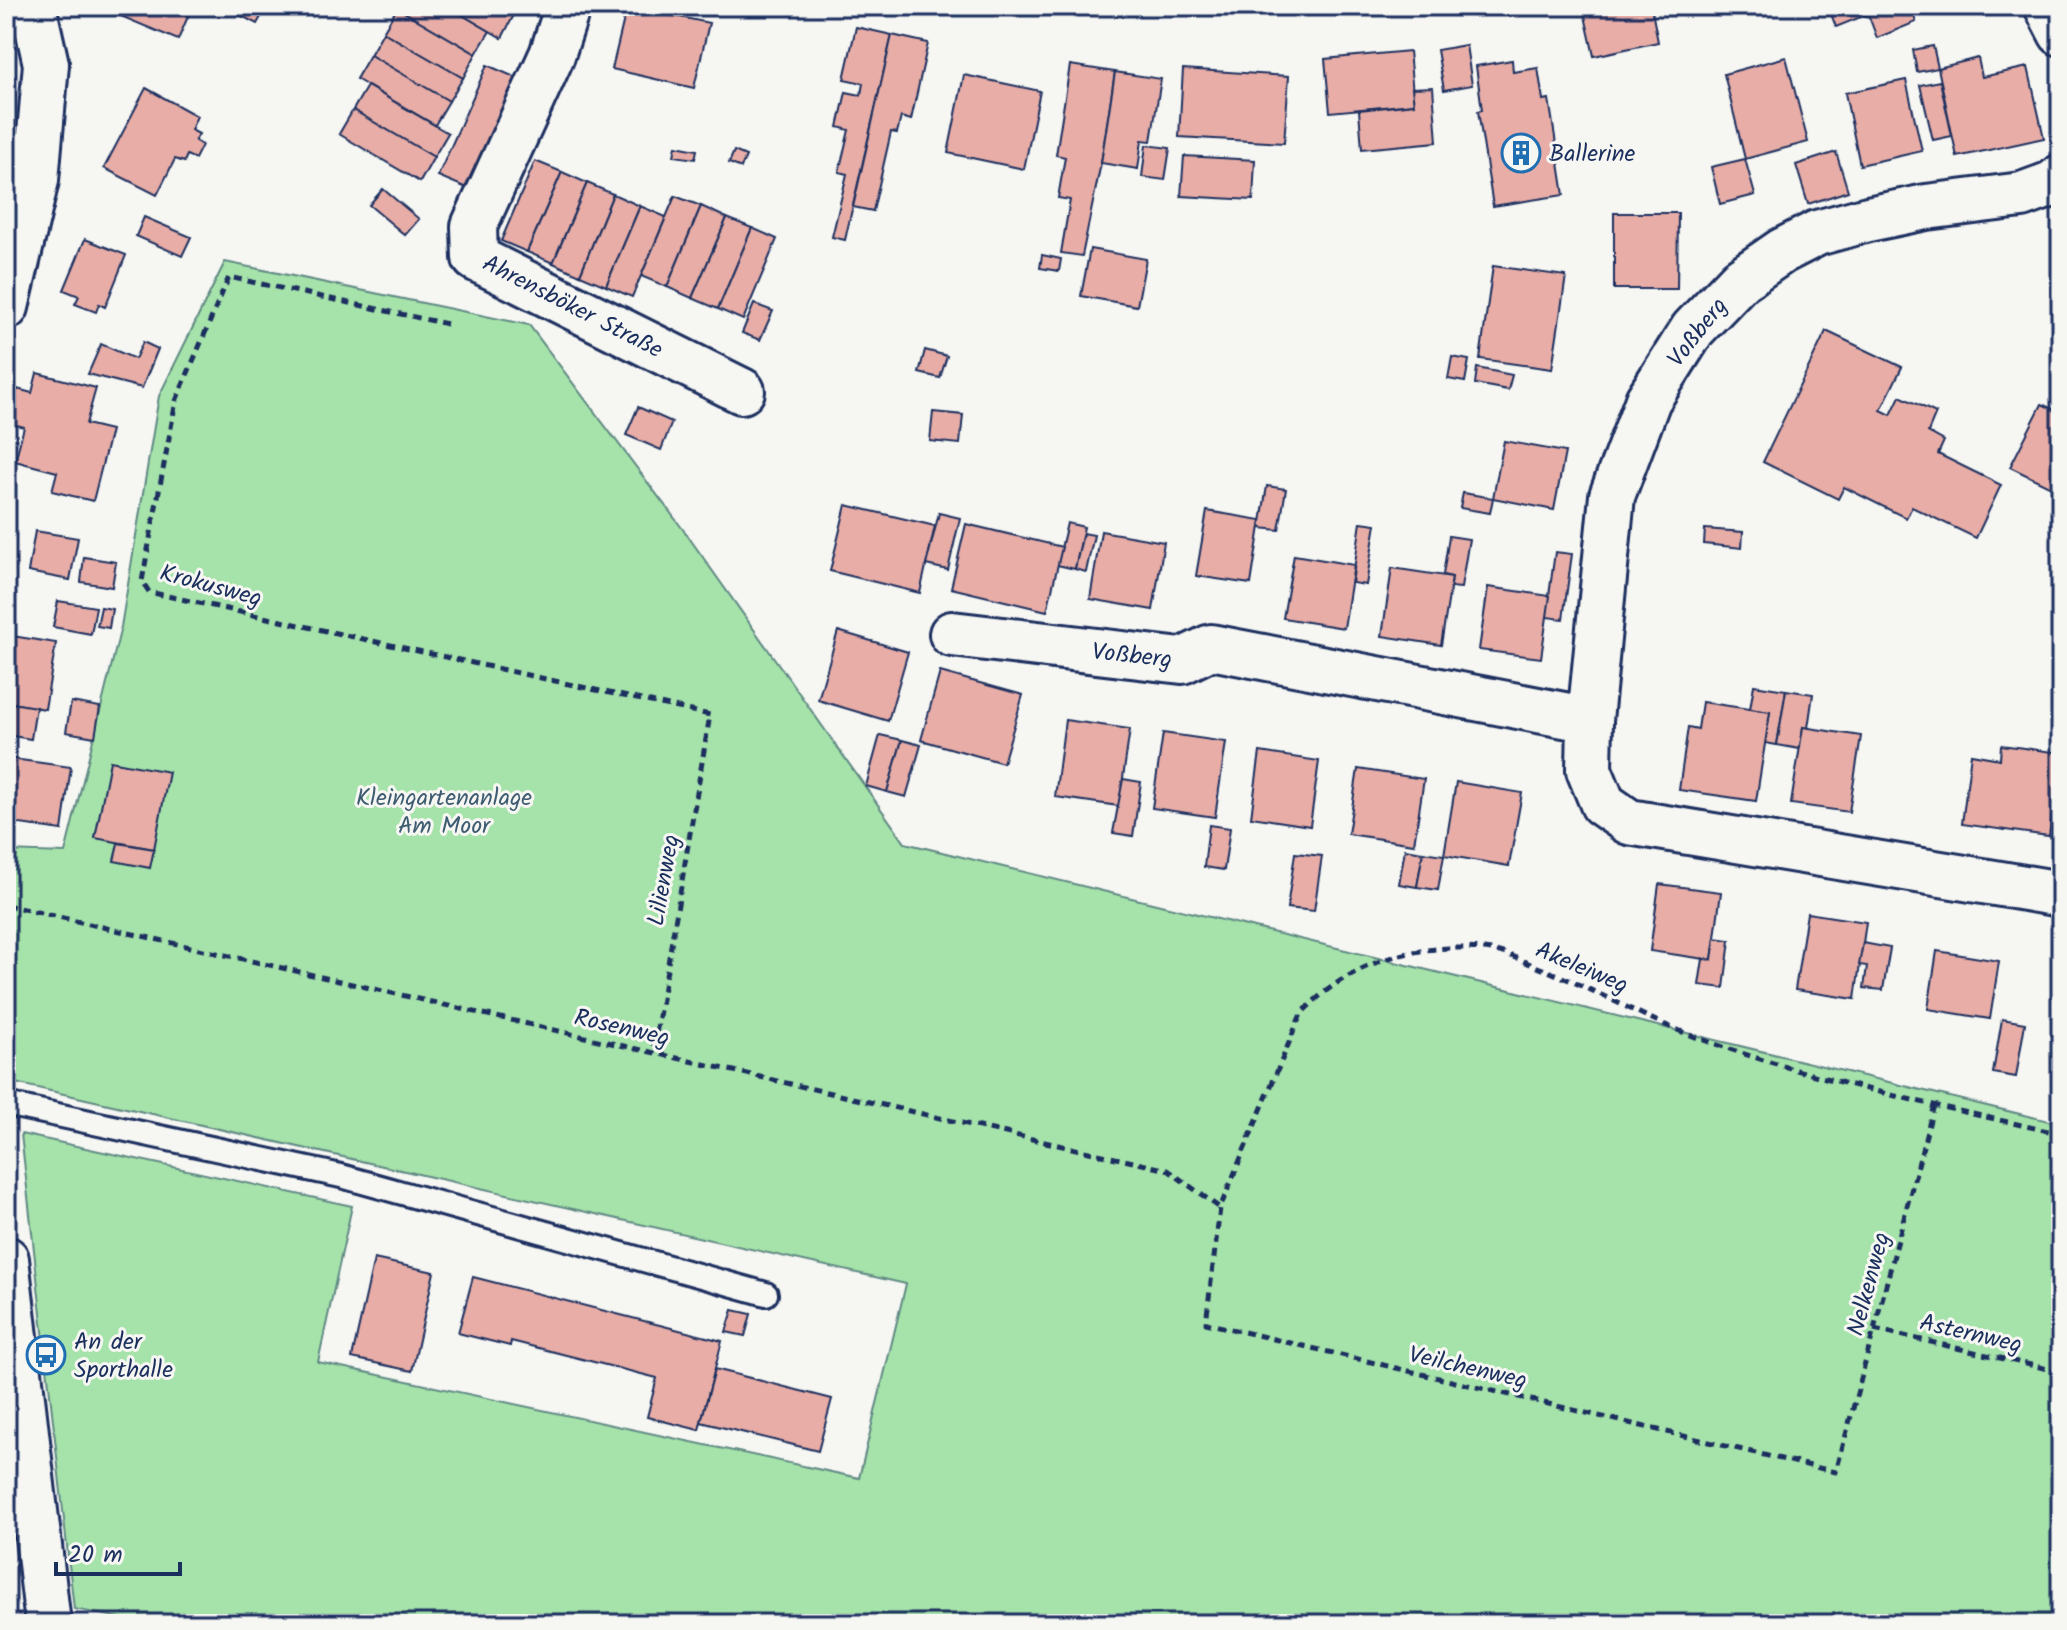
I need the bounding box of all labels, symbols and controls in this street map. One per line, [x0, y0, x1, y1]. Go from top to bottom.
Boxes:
building icon: Ballerine [1500, 132, 1542, 174]
place label: Ballerine [1549, 135, 1636, 174]
street label: Ahrensböker Straße [475, 245, 670, 370]
street label: Voßberg [1658, 289, 1738, 377]
street label: Krokusweg [155, 554, 266, 619]
street label: Voßberg [1090, 633, 1174, 680]
park label: Kleingartenanlage Am Moor [356, 779, 532, 846]
street label: Lilienweg [637, 831, 692, 929]
street label: Akeleiweg [1529, 931, 1634, 1005]
street label: Rosenweg [570, 999, 673, 1058]
street label: Nelkenweg [1837, 1228, 1902, 1341]
street label: Asternweg [1916, 1304, 2026, 1365]
place label: An der Sporthalle [74, 1323, 173, 1390]
bus stop icon: An der Sporthalle [25, 1334, 67, 1376]
street label: Veilchenweg [1404, 1336, 1531, 1401]
scale bar [56, 1526, 180, 1576]
text: 20 m [68, 1536, 123, 1575]

